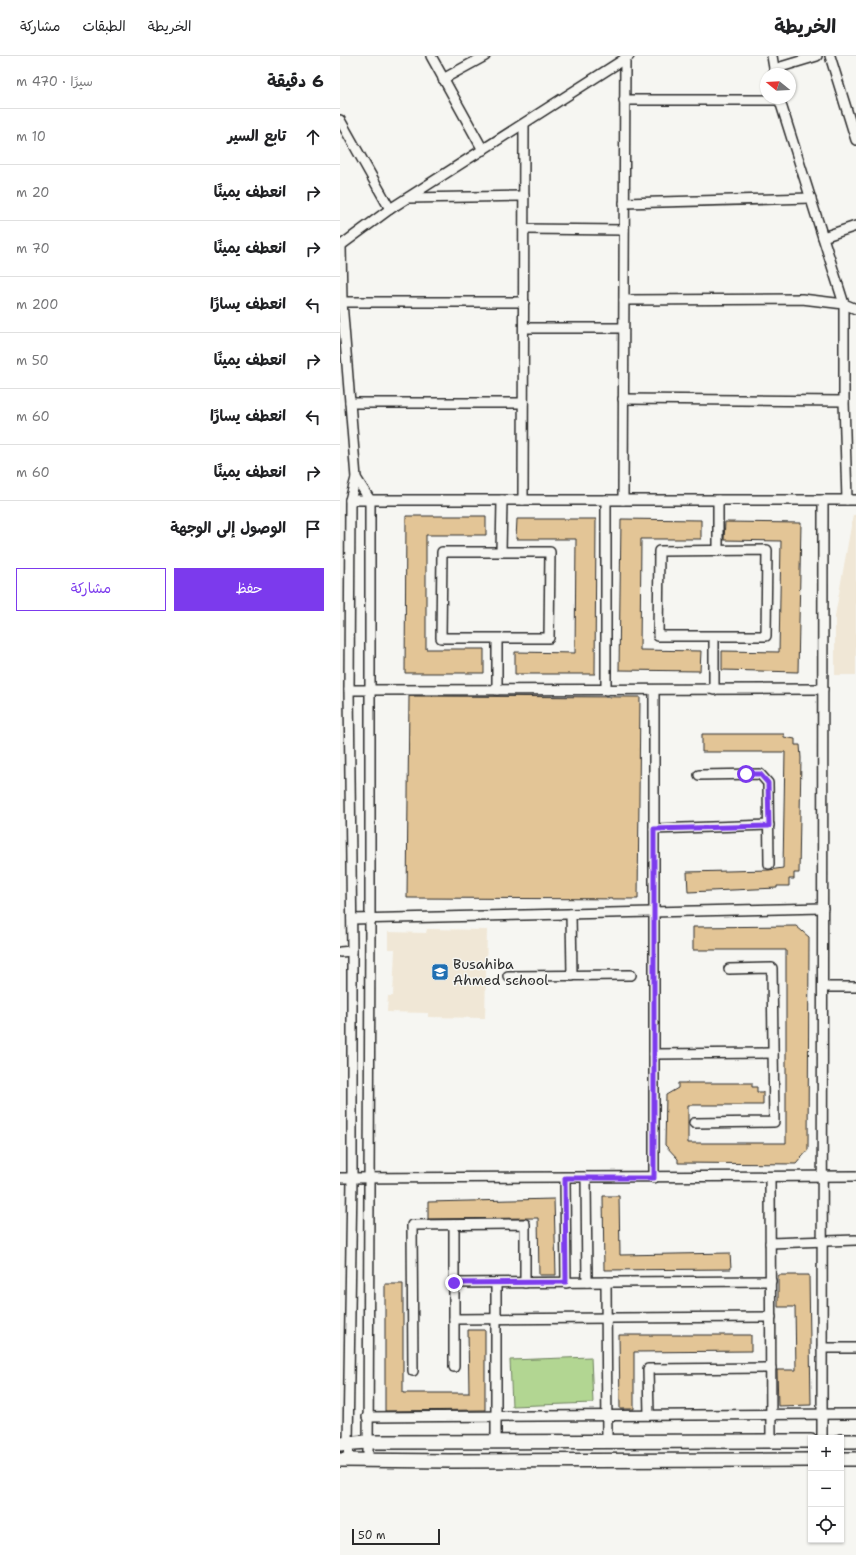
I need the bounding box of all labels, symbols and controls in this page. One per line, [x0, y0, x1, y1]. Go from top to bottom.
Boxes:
text: الخريطة [774, 14, 836, 39]
text: مشاركة [20, 17, 60, 35]
text: الطبقات [82, 17, 126, 35]
text: الخريطة [148, 17, 191, 35]
north arrow [760, 68, 796, 104]
text: 6 دقيقة [267, 70, 324, 92]
text: سيرًا · 470 m [16, 73, 93, 90]
text: تابع السير [227, 126, 286, 146]
icon: ahead [302, 126, 324, 148]
text: 10 m [16, 128, 46, 145]
text: انعطف يمينًا [214, 182, 286, 202]
icon: right [302, 182, 324, 204]
text: 20 m [16, 184, 49, 201]
text: انعطف يمينًا [214, 238, 286, 258]
icon: right [302, 238, 324, 260]
text: 70 m [16, 240, 50, 257]
text: انعطف يسارًا [210, 294, 286, 314]
icon: left [302, 294, 324, 316]
text: 200 m [16, 296, 58, 313]
text: انعطف يمينًا [214, 350, 286, 370]
icon: right [302, 350, 324, 372]
text: 50 m [16, 352, 49, 369]
text: انعطف يسارًا [210, 406, 286, 426]
icon: left [302, 406, 324, 428]
text: 60 m [16, 408, 50, 425]
text: انعطف يمينًا [214, 462, 286, 482]
icon: right [302, 462, 324, 484]
text: 60 m [16, 464, 50, 481]
text: الوصول إلى الوجهة [170, 518, 286, 538]
icon: arrive [302, 518, 324, 540]
button: مشاركة [16, 568, 166, 611]
button: حفظ [174, 568, 324, 611]
route start [737, 765, 755, 783]
place label: Busahiba Ahmed school [453, 955, 549, 989]
school or university icon: Busahiba Ahmed school [430, 962, 450, 982]
route end [445, 1274, 463, 1292]
map controls [808, 1435, 844, 1543]
button: + [808, 1435, 844, 1471]
button: − [808, 1471, 844, 1507]
button: locate [808, 1507, 844, 1543]
scale bar [352, 1527, 440, 1546]
text: 50 m [358, 1528, 386, 1543]

